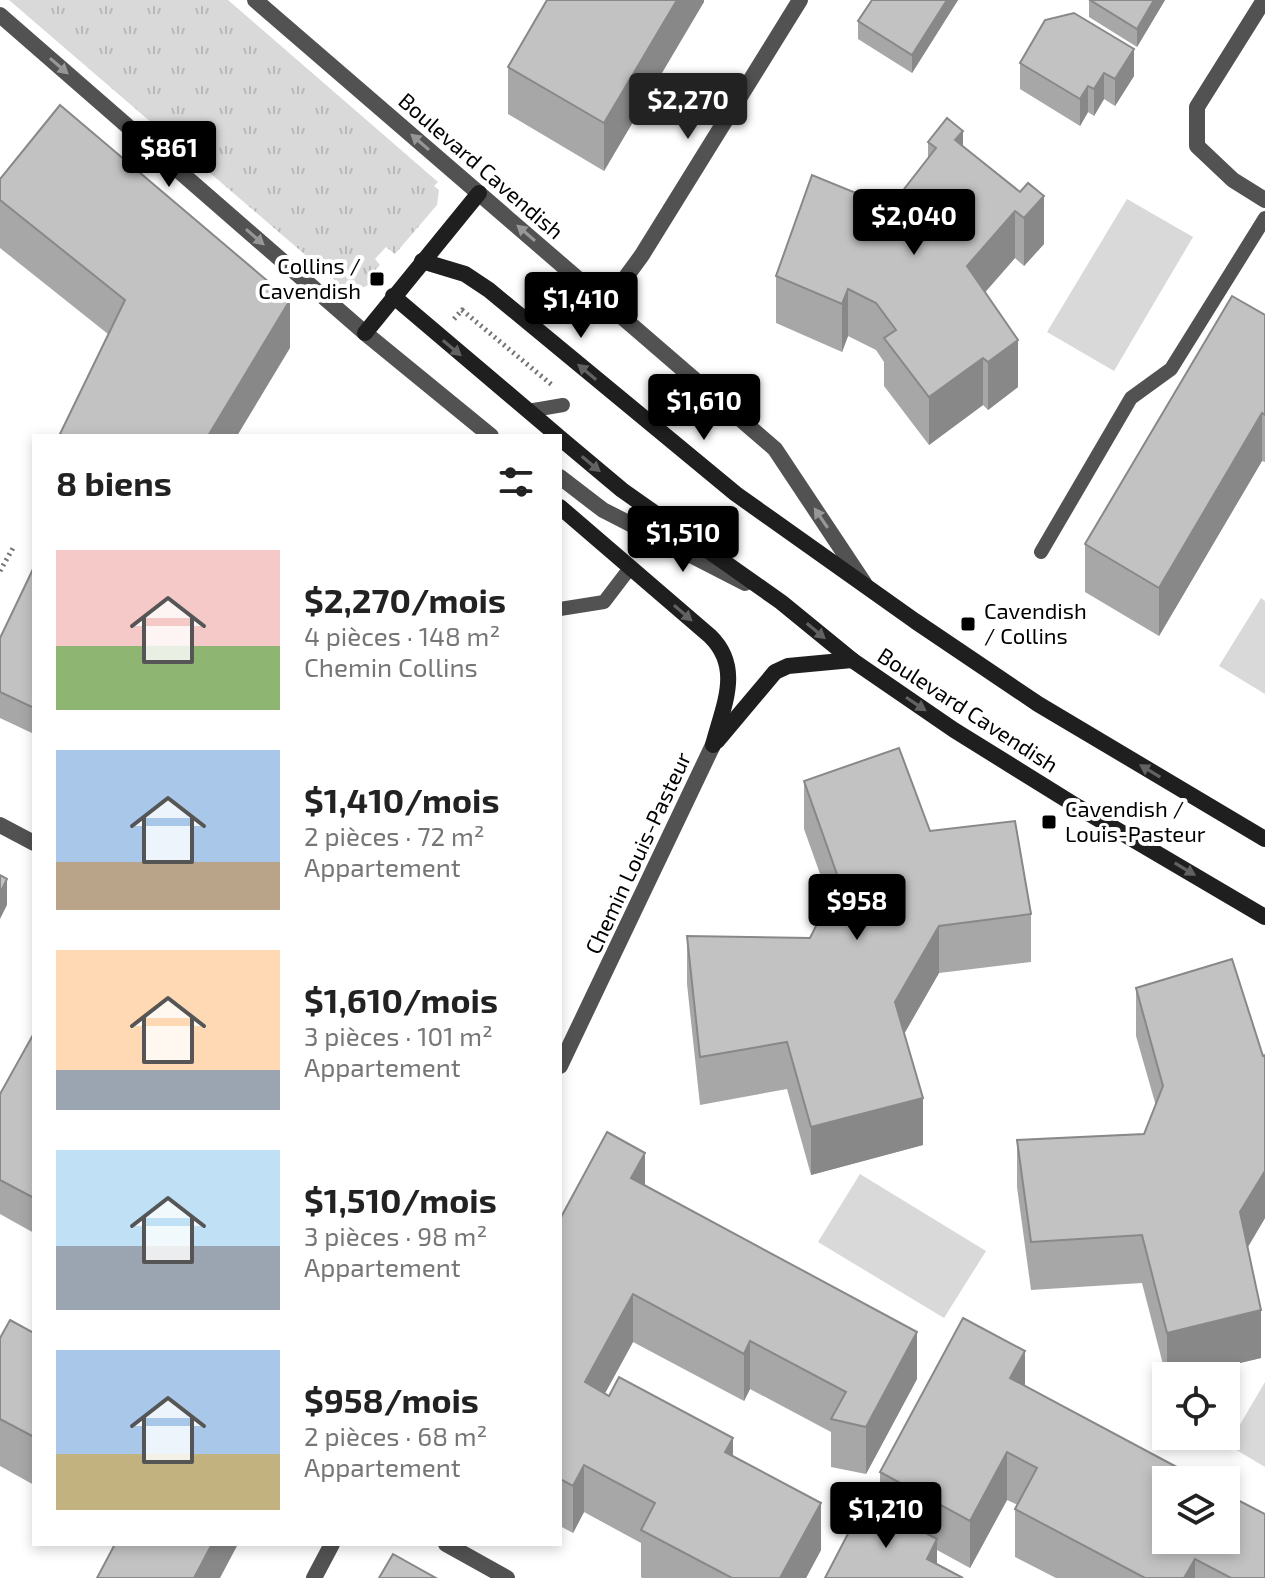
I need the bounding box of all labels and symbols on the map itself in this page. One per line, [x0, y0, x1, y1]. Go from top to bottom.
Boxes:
one-way arrow [48, 57, 68, 74]
pin: $2,270 [623, 73, 753, 141]
street label: Boulevard Cavendish [394, 87, 569, 244]
pin: $861 [122, 121, 216, 189]
one-way arrow [410, 134, 430, 151]
pin: $2,040 [849, 189, 979, 257]
one-way arrow [516, 225, 535, 243]
one-way arrow [244, 228, 264, 245]
place label: Collins / Cavendish [258, 252, 361, 303]
marker: Collins / Cavendish [368, 270, 386, 288]
pin: $1,410 [516, 272, 646, 340]
one-way arrow [443, 338, 462, 356]
one-way arrow [578, 364, 598, 381]
pin: $1,610 [639, 374, 769, 442]
one-way arrow [581, 455, 601, 472]
pin: $1,510 [618, 506, 748, 574]
one-way arrow [814, 507, 829, 528]
place label: Cavendish / Collins [984, 597, 1087, 648]
one-way arrow [672, 604, 692, 621]
marker: Cavendish / Collins [959, 615, 977, 633]
one-way arrow [806, 622, 826, 639]
street label: Boulevard Cavendish [874, 641, 1063, 777]
one-way arrow [905, 696, 927, 711]
street label: Chemin Louis-Pasteur [579, 747, 695, 958]
one-way arrow [1138, 765, 1161, 779]
place label: Cavendish / Louis-Pasteur [1065, 795, 1206, 846]
marker: Cavendish / Louis-Pasteur [1040, 813, 1058, 831]
one-way arrow [1174, 862, 1196, 876]
pin: $958 [810, 874, 904, 942]
pin: $1,210 [821, 1482, 951, 1550]

